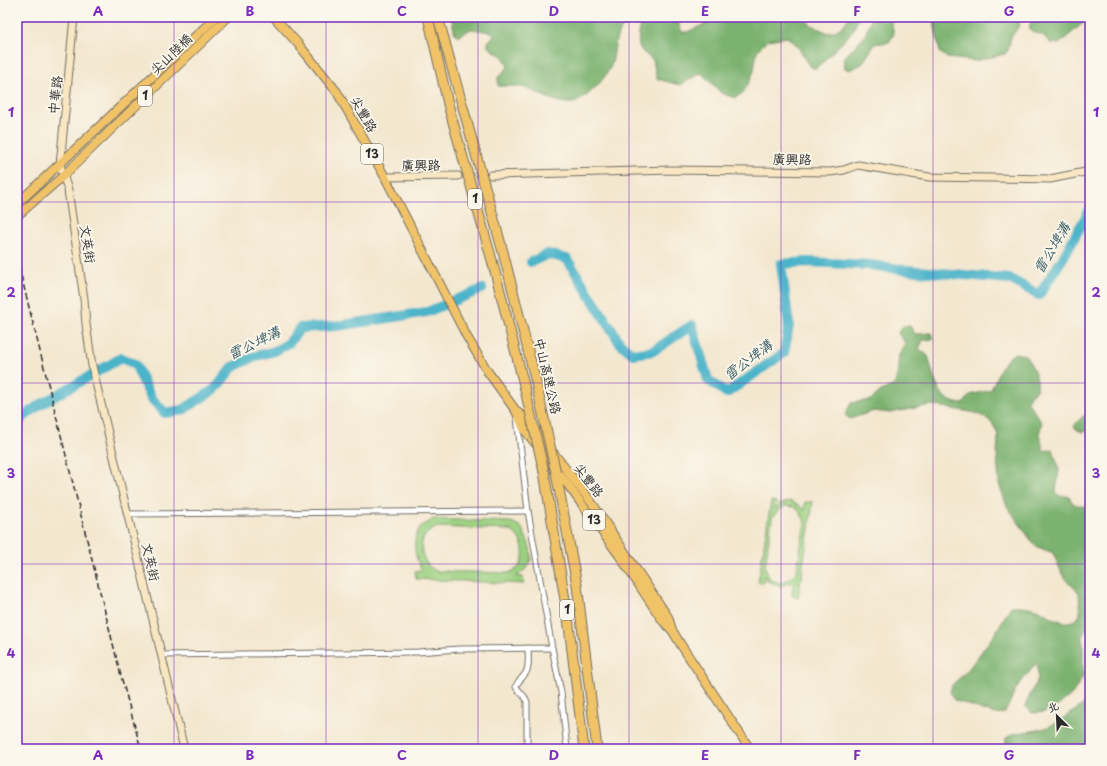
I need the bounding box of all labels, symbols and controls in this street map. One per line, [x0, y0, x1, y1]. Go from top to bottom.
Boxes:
text: A [93, 1, 103, 20]
text: B [246, 1, 255, 20]
text: C [397, 1, 407, 20]
text: D [549, 1, 559, 20]
text: E [701, 1, 709, 20]
text: F [853, 1, 861, 20]
text: G [1004, 1, 1014, 20]
street label: 尖山陸橋 [145, 29, 196, 79]
street label: 中華路 [43, 75, 66, 115]
road number: 1 [138, 86, 152, 106]
street label: 尖豐路 [346, 92, 382, 135]
text: 1 [8, 102, 14, 121]
text: 1 [1093, 102, 1099, 121]
road number: 13 [361, 144, 383, 164]
street label: 廣興路 [772, 149, 812, 168]
street label: 廣興路 [401, 155, 441, 174]
road number: 1 [468, 189, 482, 209]
water label: 雷公埤溝 [1028, 217, 1076, 277]
street label: 文英街 [76, 223, 101, 265]
text: 2 [6, 282, 16, 301]
text: 2 [1091, 282, 1101, 301]
water label: 雷公埤溝 [224, 320, 284, 364]
water label: 雷公埤溝 [719, 334, 777, 385]
street label: 中山高速公路 [530, 336, 567, 416]
street label: 尖豐路 [570, 458, 609, 501]
text: 3 [7, 463, 16, 482]
text: 3 [1092, 463, 1101, 482]
road number: 13 [583, 510, 605, 530]
street label: 文英街 [138, 541, 165, 583]
road number: 1 [560, 600, 574, 620]
text: 4 [7, 643, 16, 662]
text: 4 [1092, 643, 1101, 662]
north arrow [1037, 696, 1077, 736]
text: 北 [1044, 696, 1061, 716]
text: A [93, 745, 103, 764]
text: B [246, 745, 255, 764]
text: C [397, 745, 407, 764]
text: D [549, 745, 559, 764]
text: E [701, 745, 709, 764]
text: F [853, 745, 861, 764]
text: G [1004, 745, 1014, 764]

